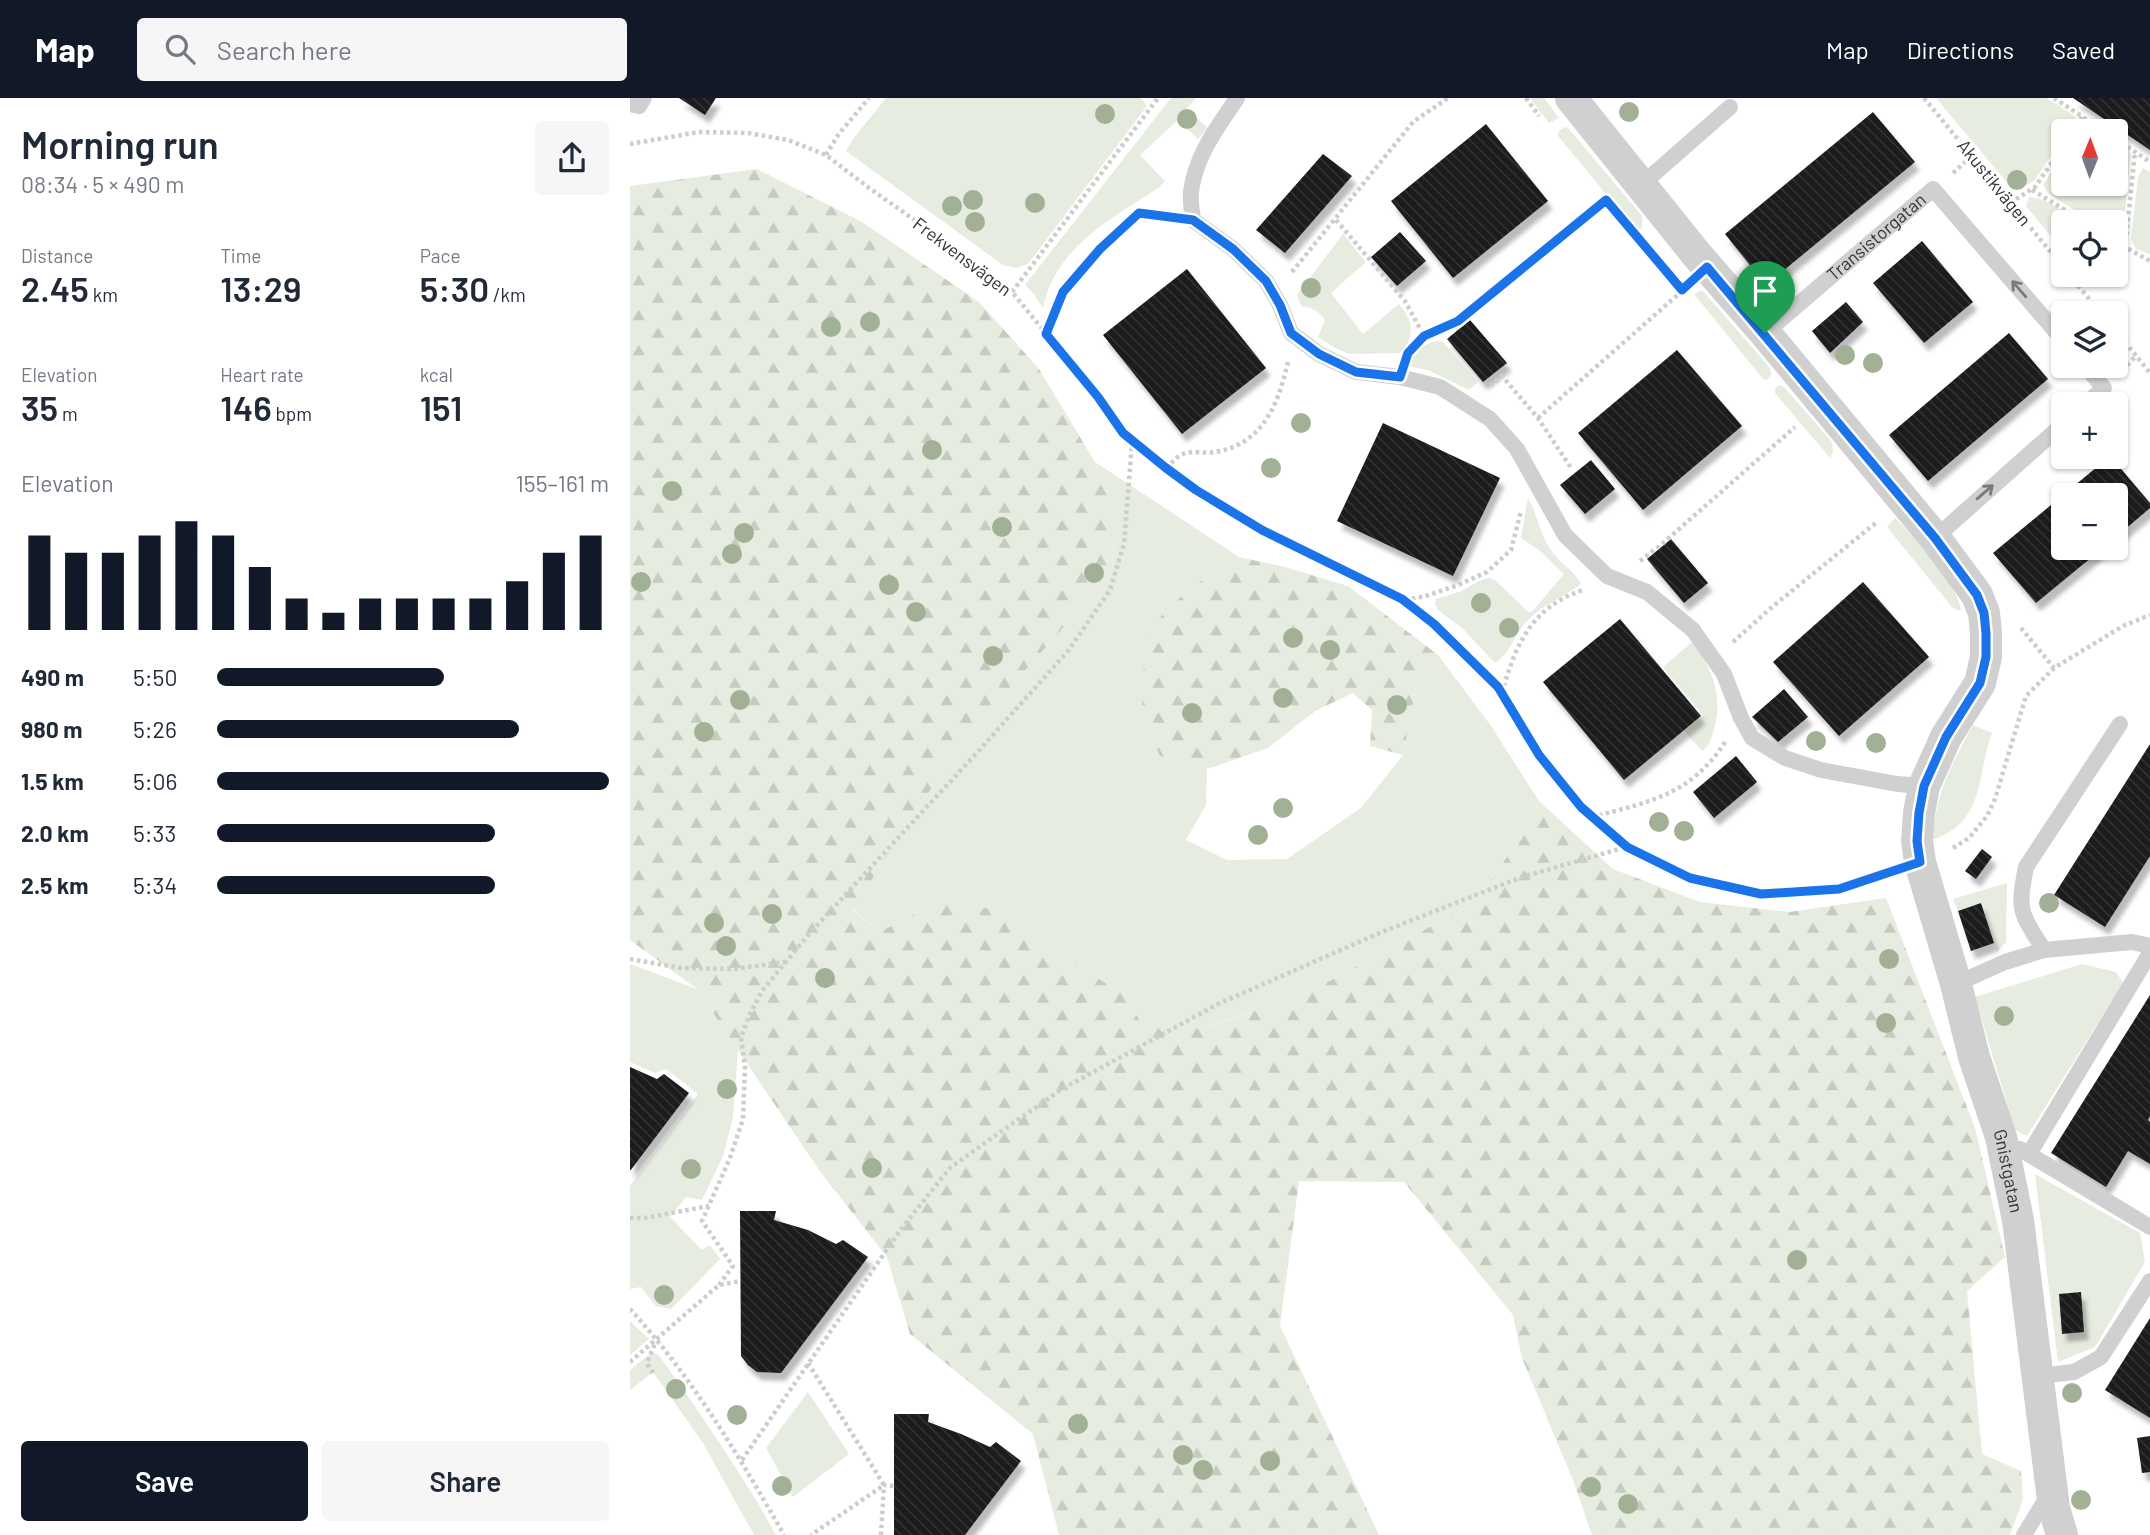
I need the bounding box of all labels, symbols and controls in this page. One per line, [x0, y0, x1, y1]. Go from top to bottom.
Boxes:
search box [137, 18, 627, 81]
text: Map [35, 29, 95, 69]
icon: search [161, 30, 199, 68]
text: Search here [217, 34, 352, 65]
text: Map [1826, 35, 1869, 64]
text: Directions [1907, 35, 2014, 64]
text: Saved [2052, 35, 2115, 64]
north arrow [2051, 119, 2128, 196]
map controls [2051, 119, 2128, 560]
text: Morning run [21, 121, 219, 167]
button: share [535, 121, 609, 195]
street label: Akustikvägen [1953, 135, 2036, 230]
text: 08:34 · 5 × 490 m [21, 170, 184, 198]
street label: Transistorgatan [1822, 188, 1930, 285]
button: locate [2051, 210, 2128, 287]
street label: Frekvensvägen [909, 212, 1016, 300]
text: Distance [21, 244, 93, 267]
text: Time [220, 244, 261, 267]
text: Pace [420, 244, 461, 267]
pin [1735, 261, 1795, 333]
text: 2.45 [21, 267, 89, 309]
text: 13:29 [220, 267, 301, 309]
text: 5:30 [420, 267, 489, 309]
icon: arrive [1746, 272, 1784, 310]
one-way arrow [2011, 280, 2027, 298]
text: km [89, 283, 118, 306]
text: /km [489, 283, 526, 306]
button: layers [2051, 301, 2128, 378]
text: Elevation [21, 363, 98, 386]
text: Heart rate [220, 363, 304, 386]
text: kcal [420, 363, 453, 386]
text: 35 [21, 386, 58, 428]
text: 146 [220, 386, 272, 428]
text: 151 [420, 386, 462, 428]
button: + [2051, 392, 2128, 469]
text: m [58, 402, 78, 425]
text: bpm [272, 402, 312, 425]
text: Elevation [21, 469, 114, 497]
text: 155–161 m [516, 469, 609, 497]
button: − [2051, 483, 2128, 560]
one-way arrow [1976, 484, 1994, 500]
text: 490 m [21, 663, 84, 691]
text: 5:50 [133, 663, 177, 691]
text: 980 m [21, 715, 83, 743]
text: 5:26 [133, 715, 177, 743]
text: 1.5 km [21, 767, 84, 795]
text: 5:06 [133, 767, 177, 795]
text: 2.0 km [21, 819, 89, 847]
text: 5:33 [133, 819, 176, 847]
text: 2.5 km [21, 871, 89, 899]
text: 5:34 [133, 871, 177, 899]
street label: Gnistgatan [1989, 1126, 2028, 1215]
button: Save [21, 1441, 308, 1521]
button: Share [322, 1441, 609, 1521]

